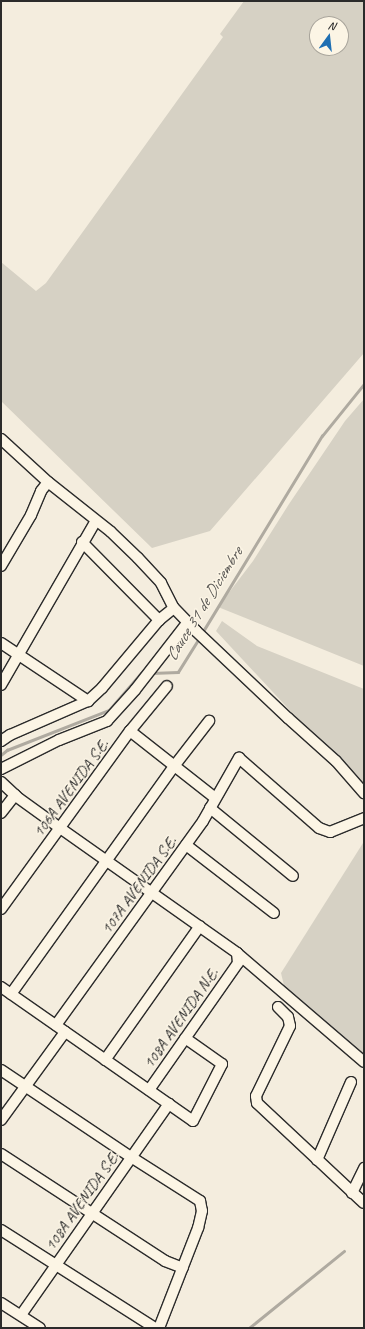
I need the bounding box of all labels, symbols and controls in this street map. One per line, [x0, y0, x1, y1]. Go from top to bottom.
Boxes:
north arrow [309, 16, 349, 56]
text: N [327, 18, 337, 33]
water label: Cauce 31 de Diciembre [161, 543, 247, 665]
street label: 106A AVENIDA S.E. [29, 735, 113, 841]
street label: 107A AVENIDA S.E. [97, 832, 181, 938]
street label: 108A AVENIDA N.E. [139, 964, 223, 1072]
street label: 108A AVENIDA S.E. [41, 1148, 123, 1254]

